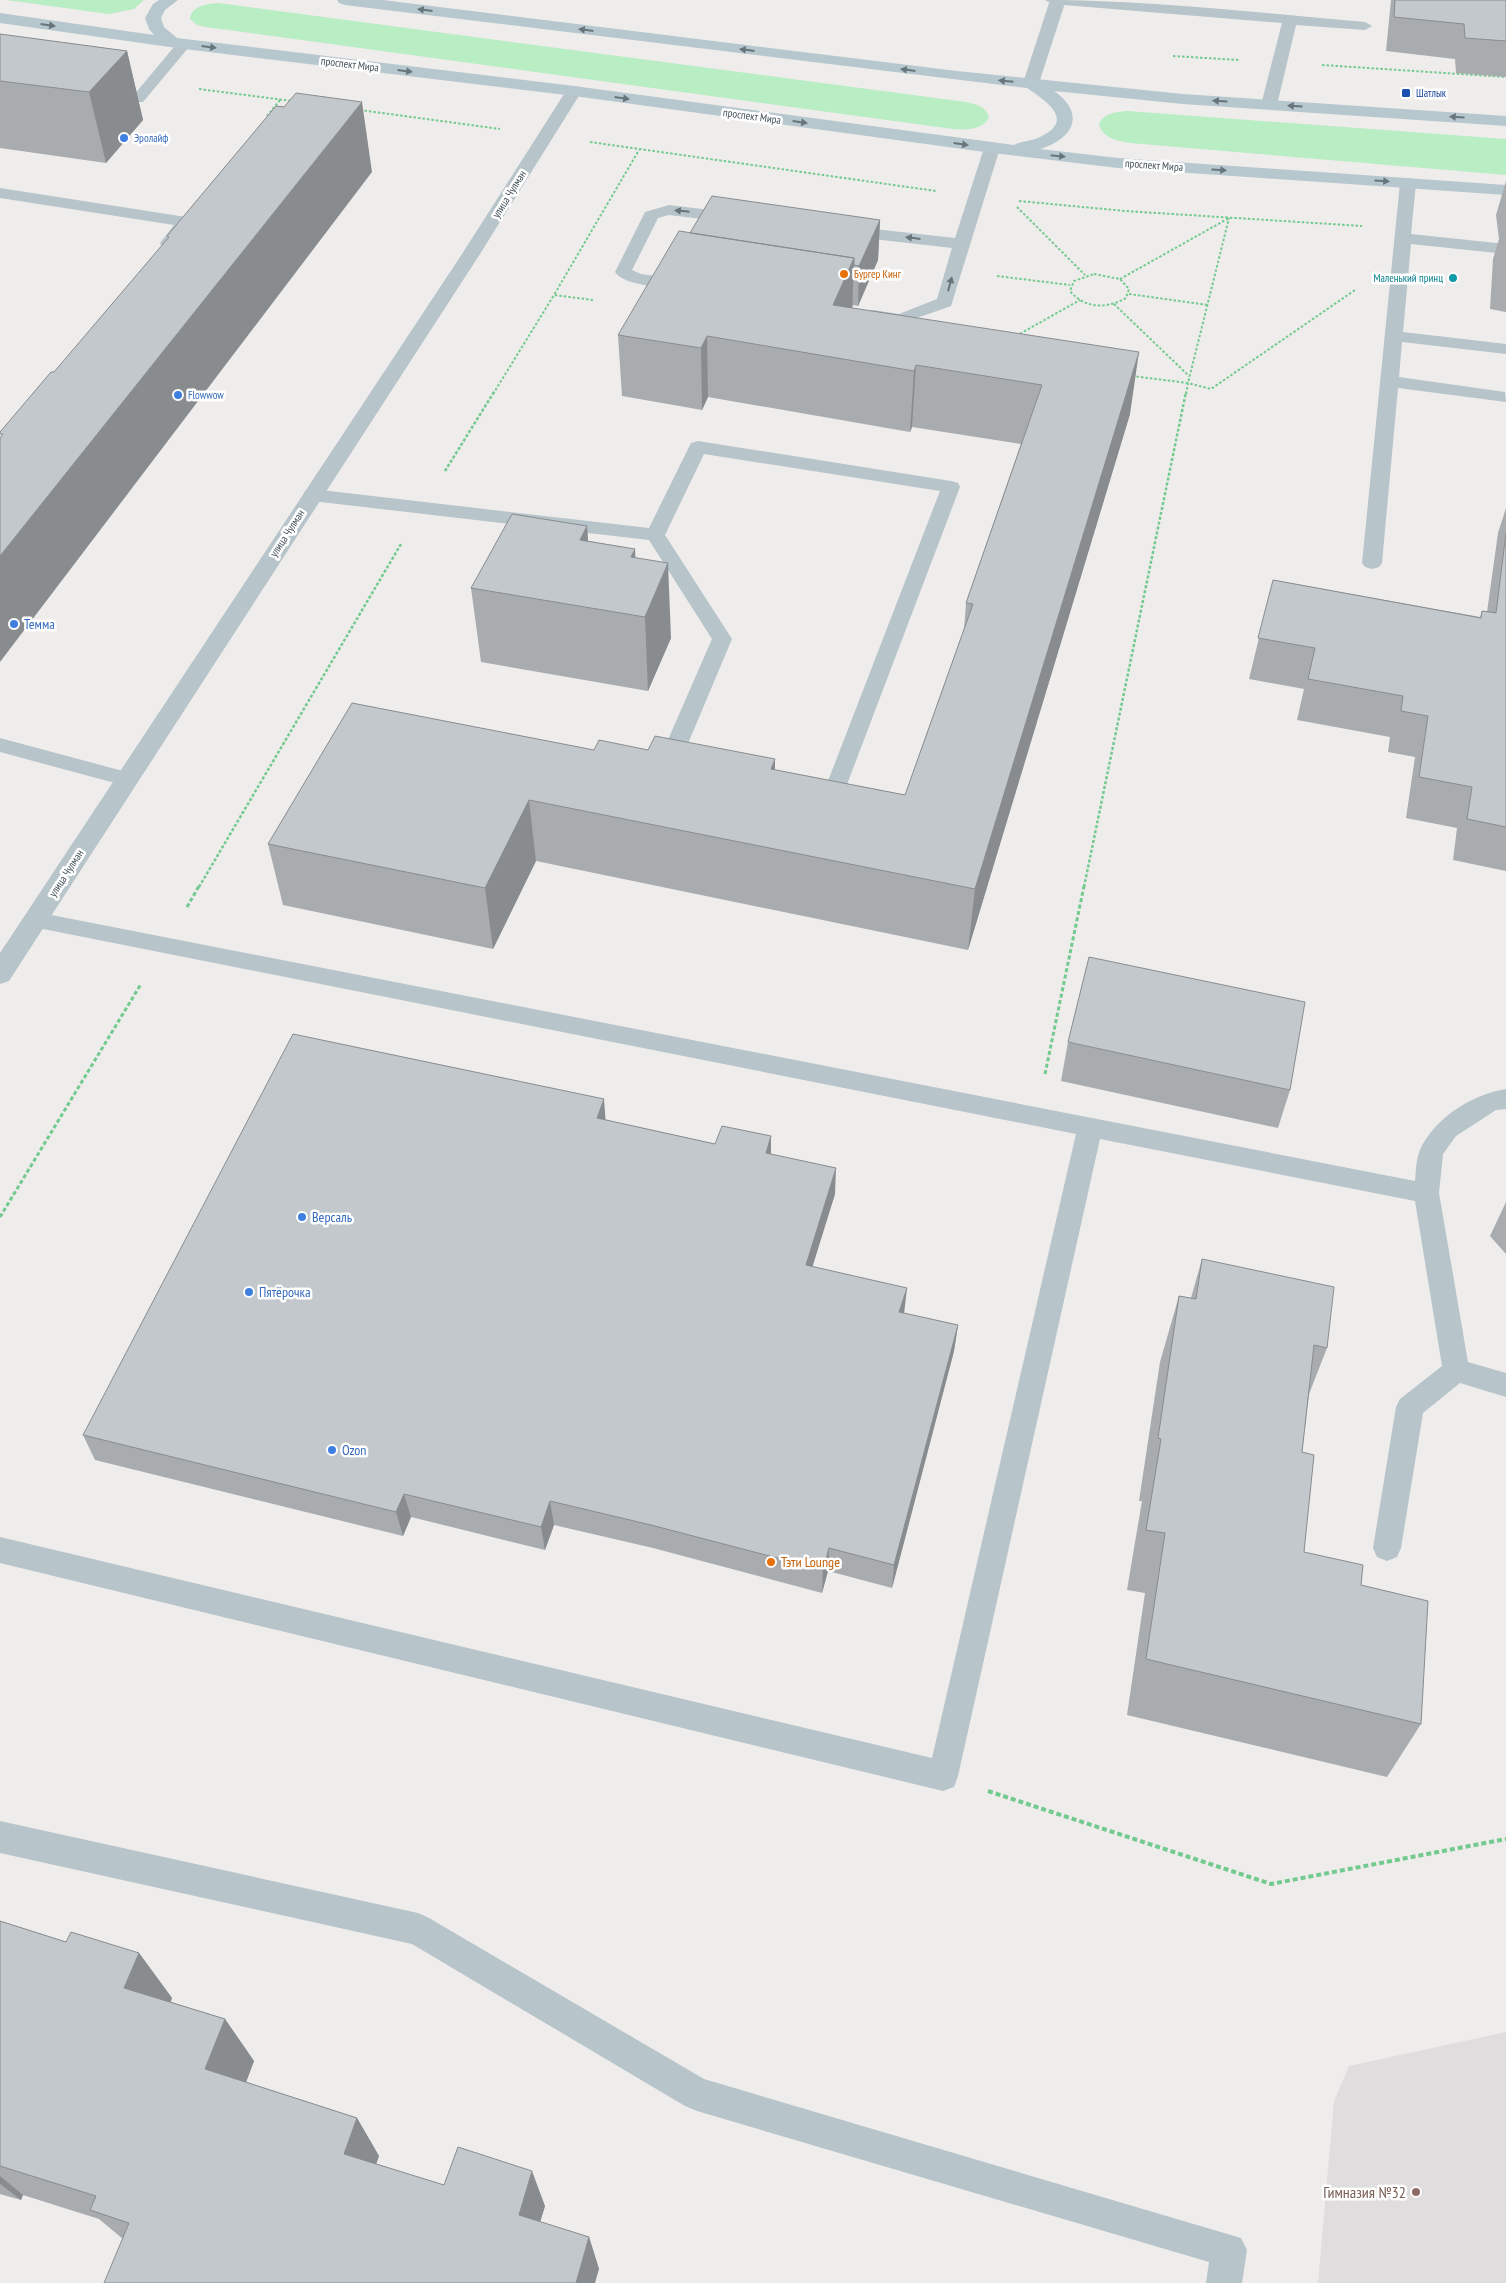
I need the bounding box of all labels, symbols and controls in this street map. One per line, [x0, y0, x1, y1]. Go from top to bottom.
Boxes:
one-way arrow [416, 6, 432, 14]
one-way arrow [41, 21, 57, 29]
one-way arrow [578, 26, 594, 34]
one-way arrow [202, 43, 218, 51]
one-way arrow [739, 46, 755, 54]
street label: проспект Мира [320, 53, 380, 75]
one-way arrow [900, 66, 916, 74]
one-way arrow [398, 67, 414, 75]
one-way arrow [998, 77, 1014, 85]
place label: Шатлык [1416, 86, 1447, 100]
marker: Шатлык [1400, 87, 1412, 99]
one-way arrow [614, 94, 630, 102]
one-way arrow [1212, 97, 1228, 105]
one-way arrow [1287, 102, 1303, 110]
street label: проспект Мира [722, 105, 782, 127]
one-way arrow [1449, 113, 1465, 121]
one-way arrow [793, 119, 809, 127]
place label: Эролайф [134, 131, 168, 145]
marker: Эролайф [118, 132, 130, 144]
one-way arrow [954, 140, 970, 148]
one-way arrow [1050, 152, 1066, 160]
street label: проспект Мира [1124, 156, 1184, 174]
one-way arrow [1212, 166, 1228, 174]
street label: улица Чулман [489, 167, 529, 220]
one-way arrow [1374, 178, 1390, 186]
one-way arrow [673, 207, 689, 215]
one-way arrow [904, 234, 920, 242]
place label: Бургер Кинг [854, 267, 902, 281]
marker: Бургер Кинг [838, 268, 850, 280]
place label: Маленький принц [1373, 271, 1443, 285]
marker: Маленький принц [1447, 272, 1459, 284]
one-way arrow [946, 277, 954, 292]
place label: Flowwow [188, 388, 224, 402]
marker: Flowwow [172, 389, 184, 401]
street label: улица Чулман [267, 507, 308, 559]
place label: Темма [24, 615, 55, 633]
marker: Темма [8, 618, 20, 630]
street label: улица Чулман [46, 847, 87, 899]
place label: Версаль [312, 1208, 352, 1226]
marker: Версаль [296, 1211, 308, 1223]
place label: Пятёрочка [259, 1283, 311, 1301]
marker: Пятёрочка [243, 1286, 255, 1298]
place label: Ozon [342, 1441, 367, 1459]
marker: Ozon [326, 1444, 338, 1456]
place label: Тэти Lounge [781, 1553, 840, 1571]
marker: Тэти Lounge [765, 1556, 777, 1568]
place label: Гимназия №32 [1323, 2182, 1406, 2202]
marker: Гимназия №32 [1410, 2186, 1422, 2198]

